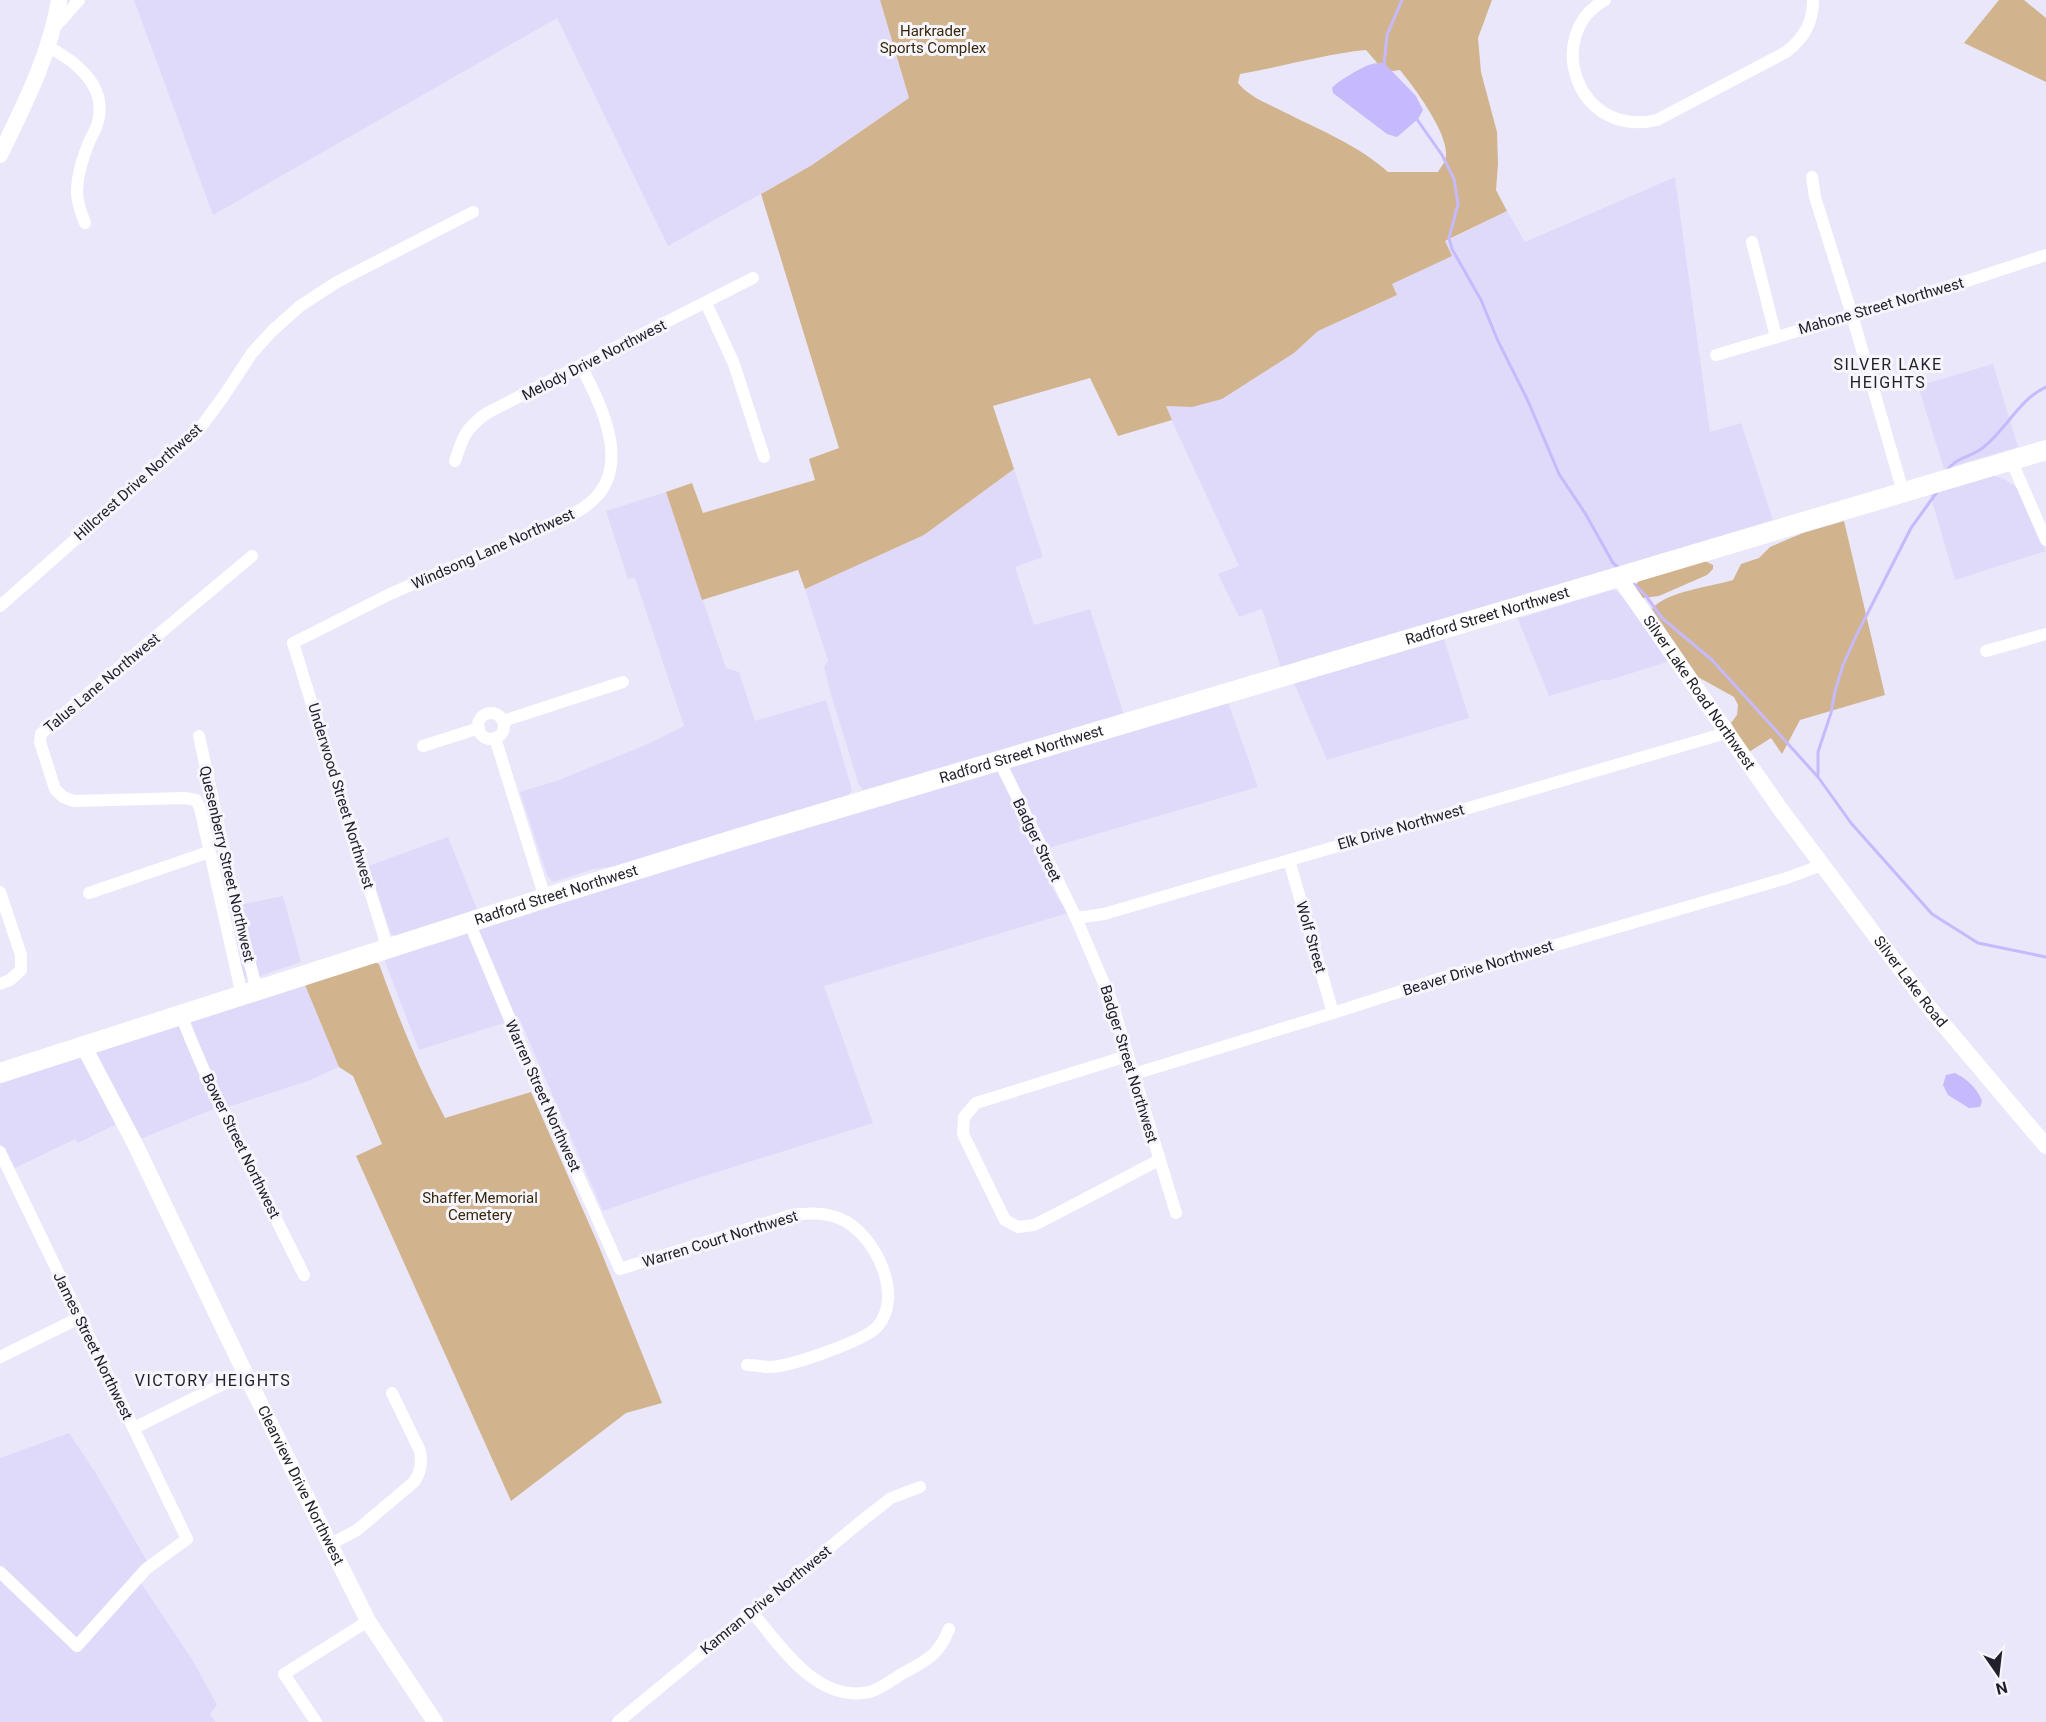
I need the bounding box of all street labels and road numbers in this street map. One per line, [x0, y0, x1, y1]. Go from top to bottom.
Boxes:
street label: Mahone Street Northwest [1796, 274, 1966, 338]
street label: Melody Drive Northwest [519, 316, 669, 404]
street label: Hillcrest Drive Northwest [70, 420, 206, 544]
street label: Windsong Lane Northwest [409, 505, 577, 593]
street label: Radford Street Northwest [1403, 583, 1571, 649]
street label: Silver Lake Road Northwest [1639, 612, 1759, 773]
street label: Talus Lane Northwest [40, 629, 164, 737]
street label: Underwood Street Northwest [304, 701, 378, 891]
street label: Radford Street Northwest [937, 721, 1105, 787]
street label: Quesenberry Street Northwest [196, 764, 258, 964]
street label: Badger Street [1009, 795, 1065, 885]
street label: Elk Drive Northwest [1336, 800, 1466, 854]
street label: Radford Street Northwest [472, 861, 640, 929]
street label: Wolf Street [1292, 899, 1330, 975]
street label: Silver Lake Road [1870, 932, 1951, 1031]
street label: Beaver Drive Northwest [1401, 936, 1556, 999]
street label: Badger Street Northwest [1096, 983, 1162, 1145]
street label: Warren Street Northwest [501, 1017, 585, 1175]
street label: Bower Street Northwest [198, 1071, 284, 1221]
street label: Warren Court Northwest [640, 1207, 800, 1271]
street label: James Street Northwest [49, 1269, 137, 1423]
street label: Clearview Drive Northwest [254, 1402, 348, 1568]
street label: Kamran Drive Northwest [697, 1542, 835, 1658]

